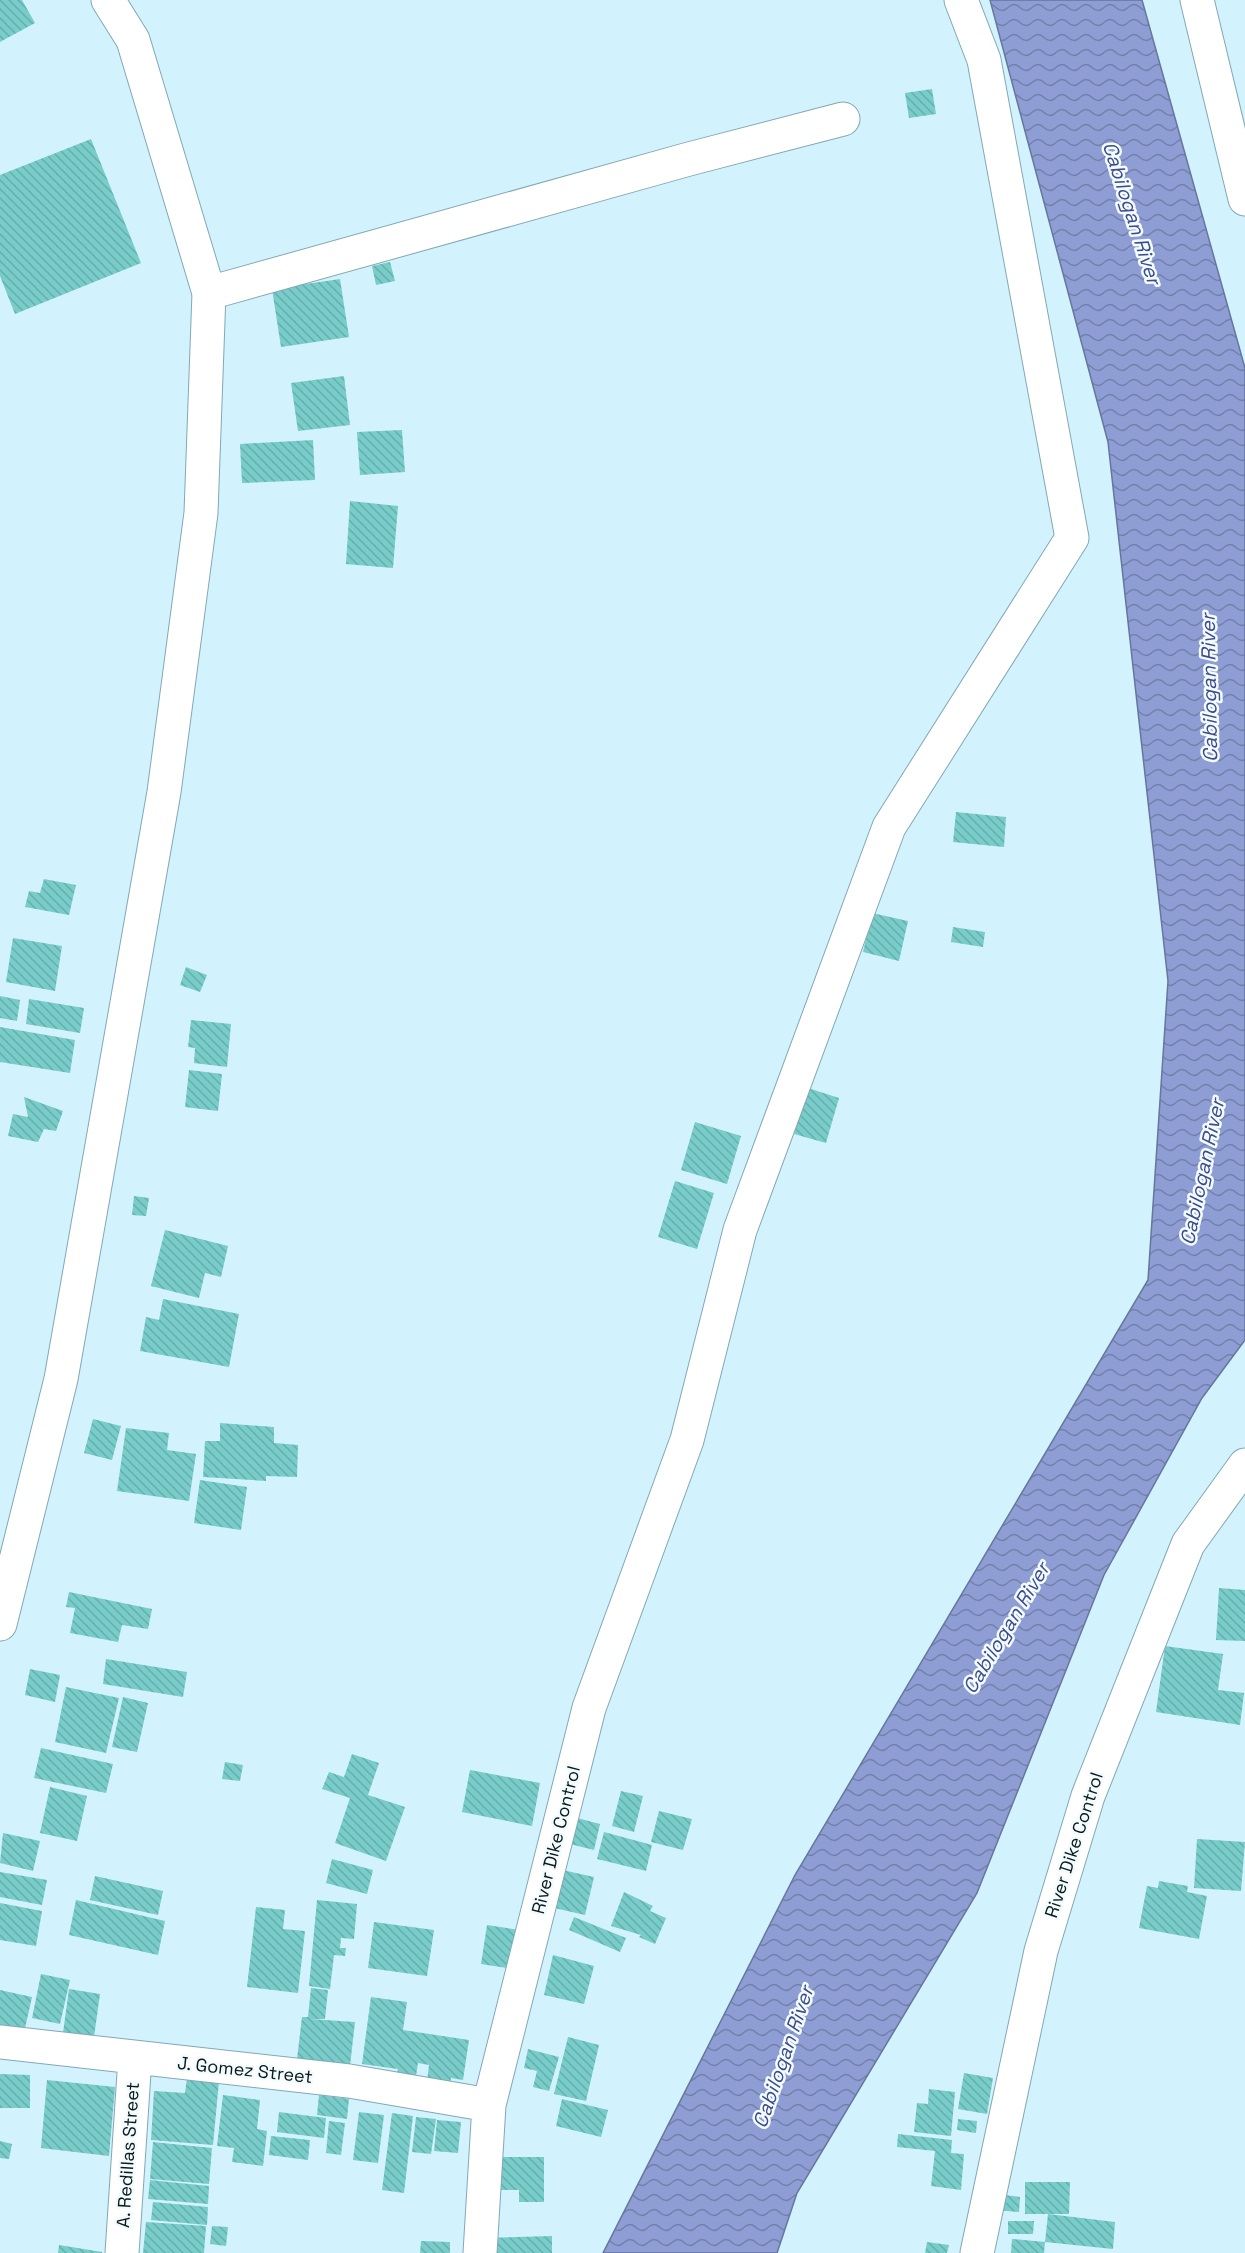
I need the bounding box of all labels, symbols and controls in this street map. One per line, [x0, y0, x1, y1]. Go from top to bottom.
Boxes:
water label: Cabilogan River [1097, 138, 1168, 290]
water label: Cabilogan River [1195, 611, 1223, 762]
water label: Cabilogan River [1174, 1094, 1231, 1247]
water label: Cabilogan River [957, 1556, 1057, 1698]
street label: River Dike Control [526, 1763, 585, 1916]
street label: River Dike Control [1039, 1769, 1108, 1921]
water label: Cabilogan River [747, 1980, 820, 2131]
street label: J. Gomez Street [176, 2051, 314, 2088]
street label: A. Redillas Street [111, 2081, 144, 2229]

